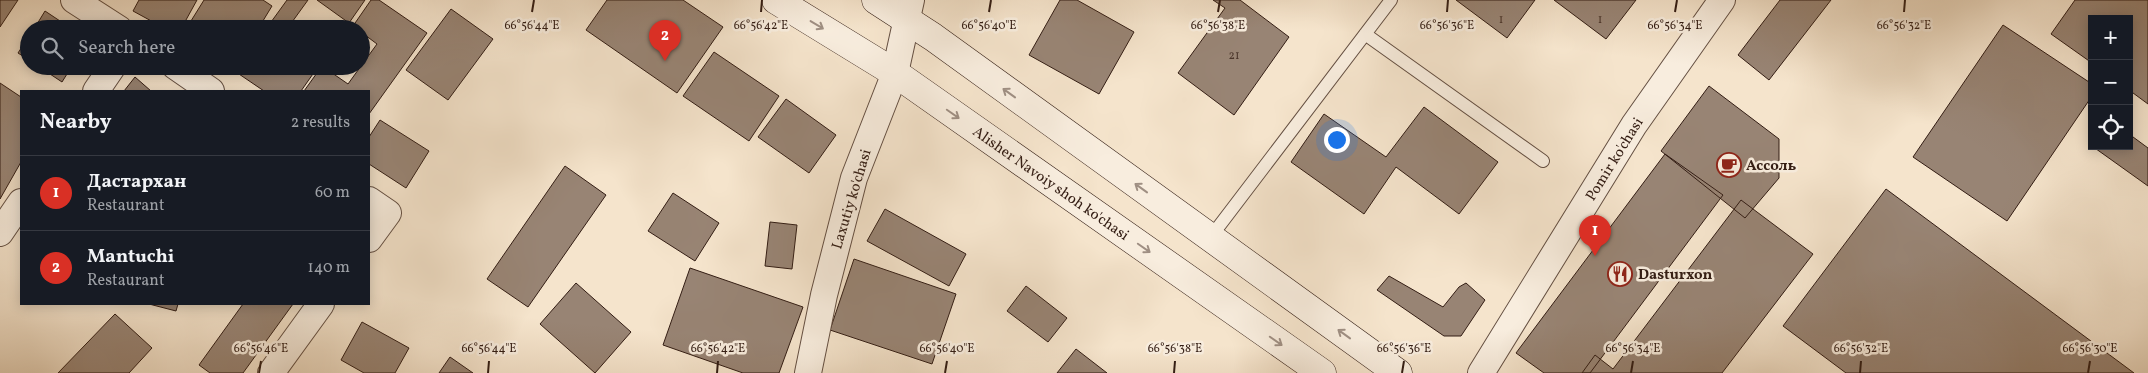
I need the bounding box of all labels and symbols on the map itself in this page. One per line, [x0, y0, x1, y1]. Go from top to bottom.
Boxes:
house number: 1 [1499, 12, 1503, 28]
house number: 1 [1598, 12, 1602, 28]
text: 66°56'44"E [504, 18, 560, 34]
text: 66°56'42"E [734, 18, 788, 34]
text: 66°56'40"E [961, 18, 1017, 34]
text: 66°56'38"E [1191, 18, 1245, 34]
text: 66°56'36"E [1420, 18, 1474, 34]
text: 66°56'34"E [1647, 18, 1703, 34]
text: 66°56'32"E [1877, 18, 1931, 34]
pin: 2 [649, 20, 681, 61]
one-way arrow [810, 21, 824, 31]
house number: 21 [1228, 48, 1240, 64]
one-way arrow [1003, 88, 1017, 98]
one-way arrow [946, 109, 960, 119]
street label: Pomir ko'chasi [1581, 114, 1649, 206]
street label: Alisher Navoiy shoh ko'chasi [968, 122, 1133, 246]
your location [1324, 127, 1350, 153]
street label: Laxutiy ko'chasi [827, 147, 878, 252]
cafe icon: Ассоль [1716, 152, 1742, 178]
place label: Ассоль [1746, 156, 1797, 177]
one-way arrow [1134, 183, 1148, 193]
pin: 1 [1579, 215, 1611, 256]
one-way arrow [1136, 242, 1150, 253]
restaurant icon: Dasturxon [1607, 261, 1633, 287]
place label: Dasturxon [1638, 265, 1713, 286]
one-way arrow [1337, 329, 1351, 339]
one-way arrow [1269, 336, 1283, 346]
text: 66°56'46"E [234, 341, 288, 357]
text: 66°56'44"E [461, 341, 517, 357]
text: 66°56'42"E [691, 341, 745, 357]
text: 66°56'40"E [919, 341, 975, 357]
text: 66°56'38"E [1148, 341, 1202, 357]
text: 66°56'36"E [1377, 341, 1431, 357]
text: 66°56'34"E [1605, 341, 1661, 357]
text: 66°56'32"E [1834, 341, 1888, 357]
text: 66°56'30"E [2062, 341, 2118, 357]

